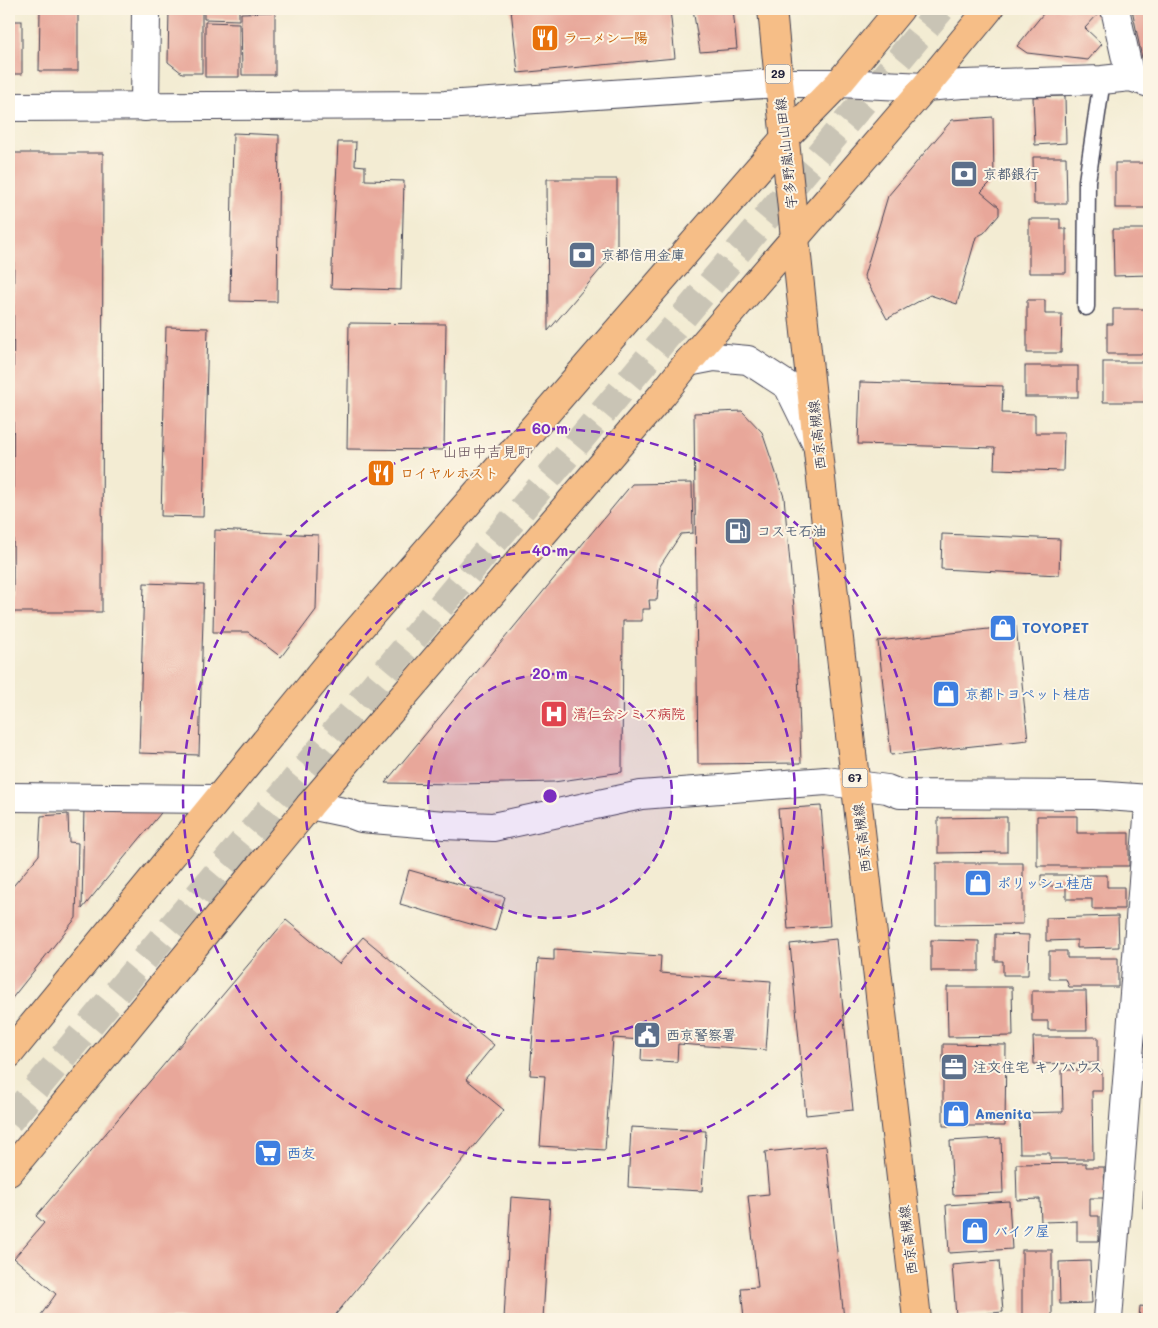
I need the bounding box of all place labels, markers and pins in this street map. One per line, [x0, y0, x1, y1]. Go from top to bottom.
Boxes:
restaurant icon: ラーメン一陽 [530, 23, 560, 53]
place label: ラーメン一陽 [564, 28, 648, 47]
bank icon: 京都銀行 [949, 159, 979, 189]
place label: 京都銀行 [983, 164, 1039, 183]
bank icon: 京都信用金庫 [567, 240, 597, 270]
place label: 京都信用金庫 [601, 245, 685, 264]
restaurant icon: ロイヤルホスト [366, 458, 396, 488]
place label: ロイヤルホスト [400, 463, 499, 482]
fuel station icon: コスモ石油 [723, 516, 753, 546]
place label: コスモ石油 [757, 521, 826, 540]
shop icon: TOYOPET [988, 613, 1018, 643]
place label: TOYOPET [1022, 618, 1089, 637]
shop icon: 京都トヨペット桂店 [931, 679, 961, 709]
place label: 京都トヨペット桂店 [965, 684, 1091, 703]
hospital icon: 清仁会シミズ病院 [539, 699, 569, 729]
place label: 清仁会シミズ病院 [573, 704, 685, 723]
centre of rings [541, 787, 559, 805]
shop icon: ポリッシュ桂店 [963, 868, 993, 898]
place label: ポリッシュ桂店 [997, 873, 1094, 892]
public building icon: 西京警察署 [632, 1020, 662, 1050]
place label: 西京警察署 [666, 1025, 736, 1044]
office icon: 注文住宅 キノハウス [939, 1052, 969, 1082]
place label: 注文住宅 キノハウス [973, 1057, 1103, 1076]
shop icon: Amenita [941, 1099, 971, 1129]
place label: Amenita [975, 1104, 1032, 1123]
supermarket icon: 西友 [253, 1138, 283, 1168]
place label: 西友 [287, 1143, 315, 1162]
shop icon: バイク屋 [960, 1216, 990, 1246]
place label: バイク屋 [994, 1221, 1050, 1240]

